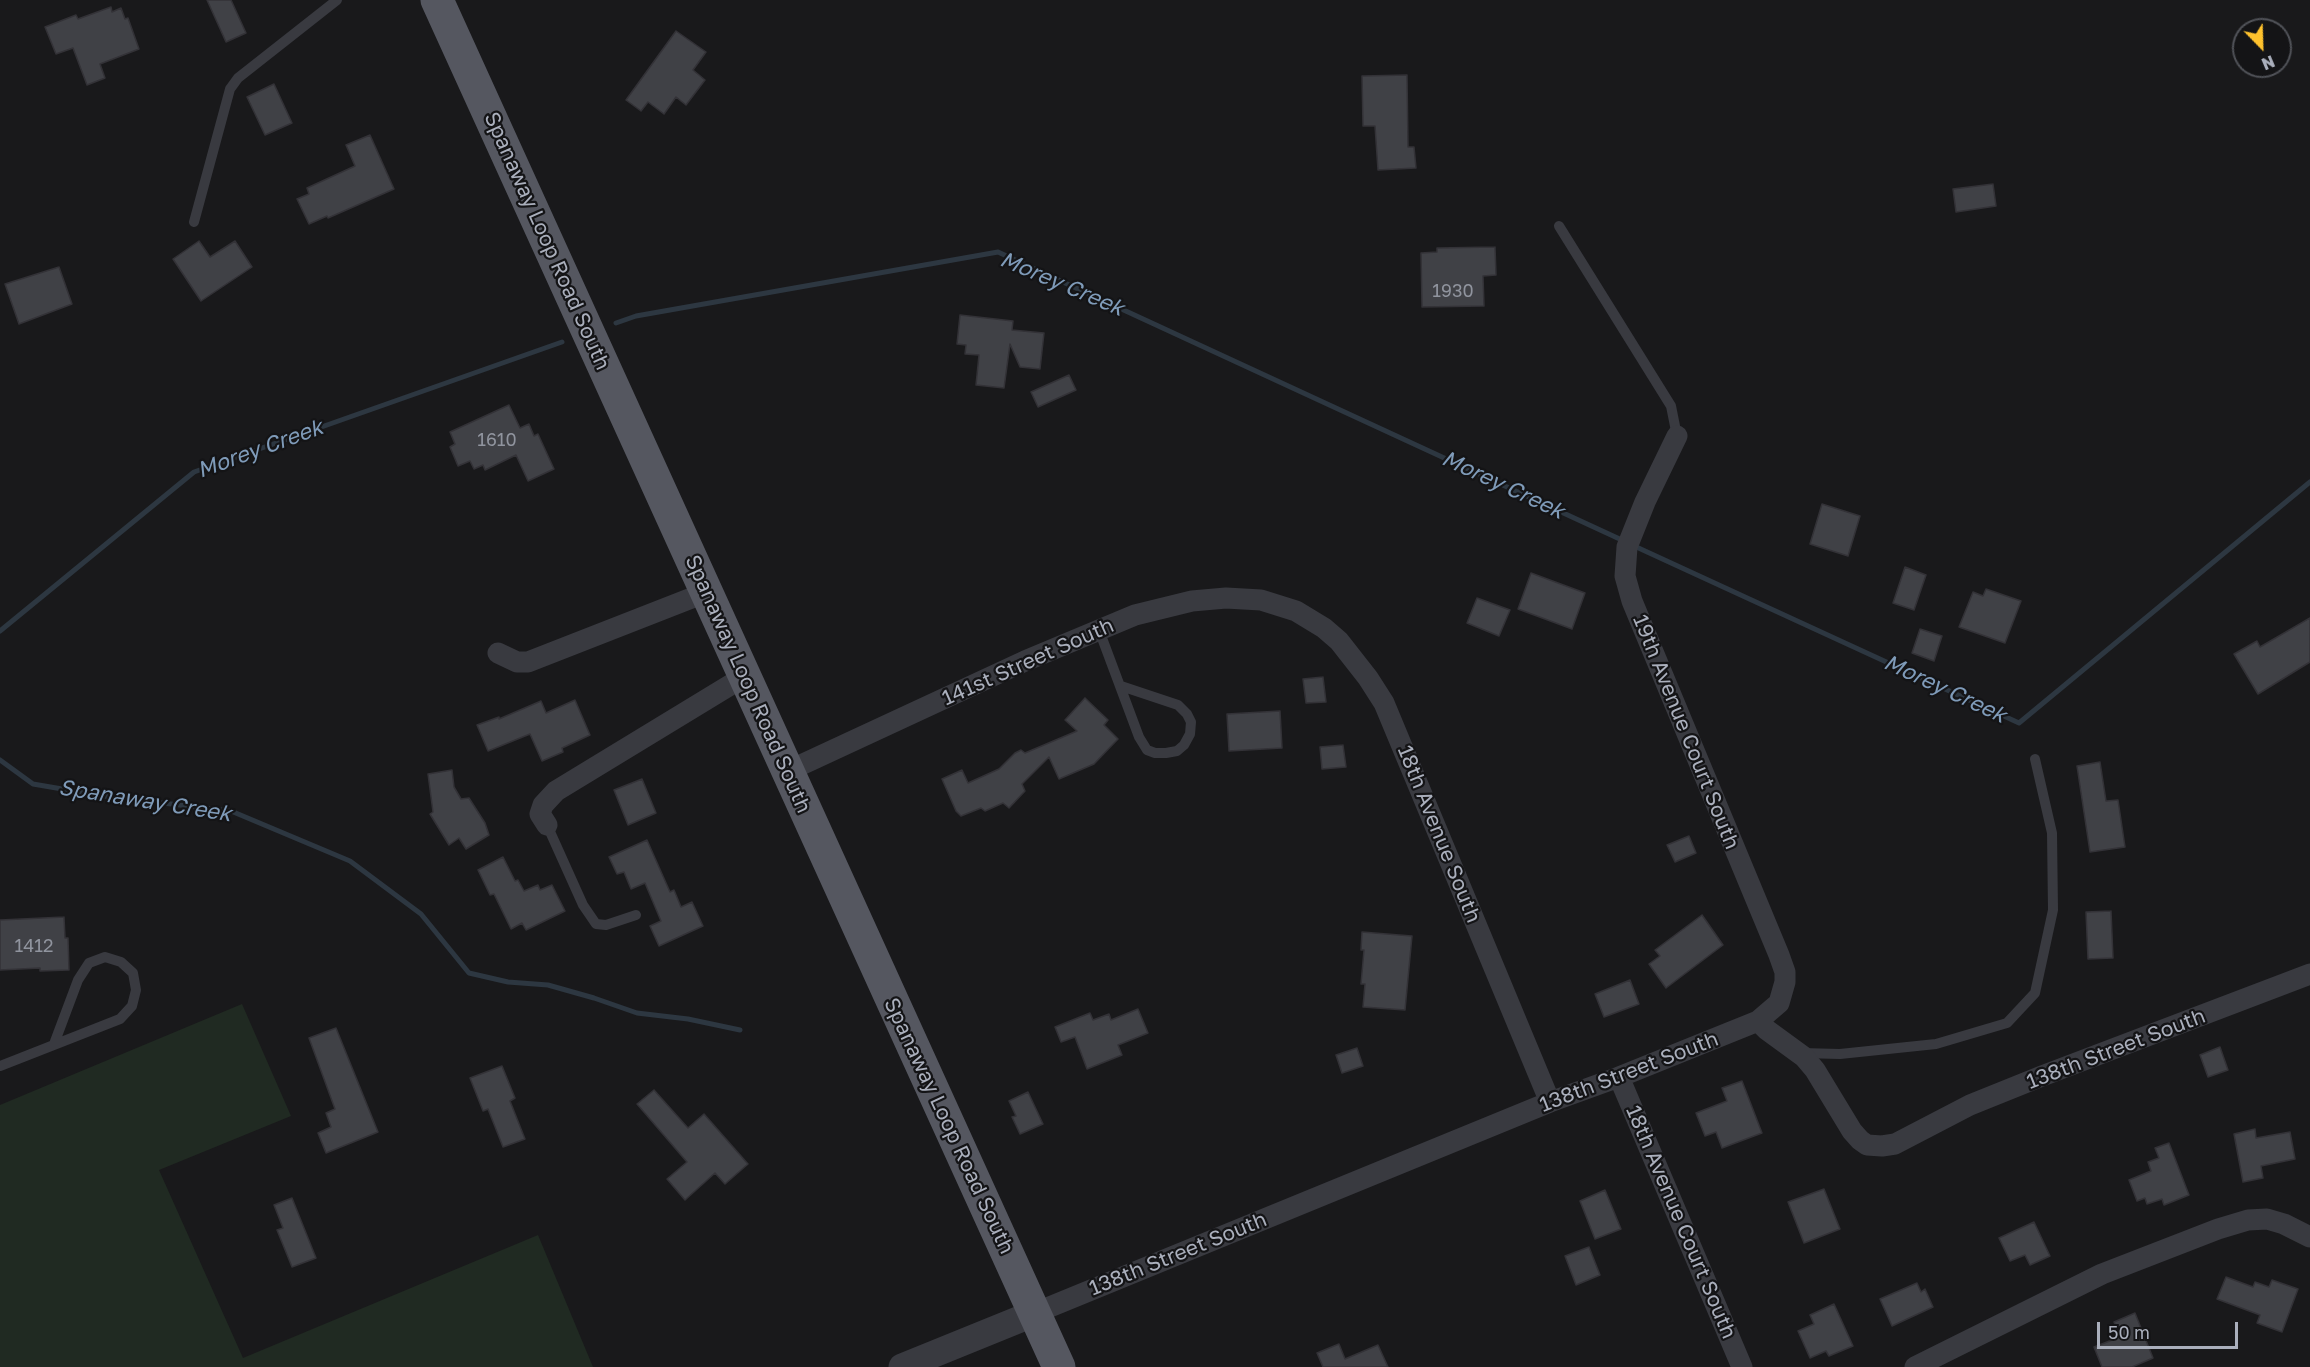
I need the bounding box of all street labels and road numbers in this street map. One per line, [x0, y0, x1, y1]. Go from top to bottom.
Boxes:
street label: Spanaway Loop Road South [479, 108, 615, 374]
street label: Spanaway Loop Road South [680, 551, 816, 817]
street label: 19th Avenue Court South [1627, 611, 1745, 853]
street label: 141st Street South [938, 613, 1118, 711]
street label: 18th Avenue South [1392, 742, 1486, 926]
street label: Spanaway Loop Road South [878, 994, 1020, 1258]
street label: 138th Street South [2023, 1003, 2209, 1095]
street label: 138th Street South [1536, 1026, 1722, 1118]
street label: 18th Avenue Court South [1620, 1102, 1742, 1342]
street label: 138th Street South [1086, 1207, 1270, 1301]

